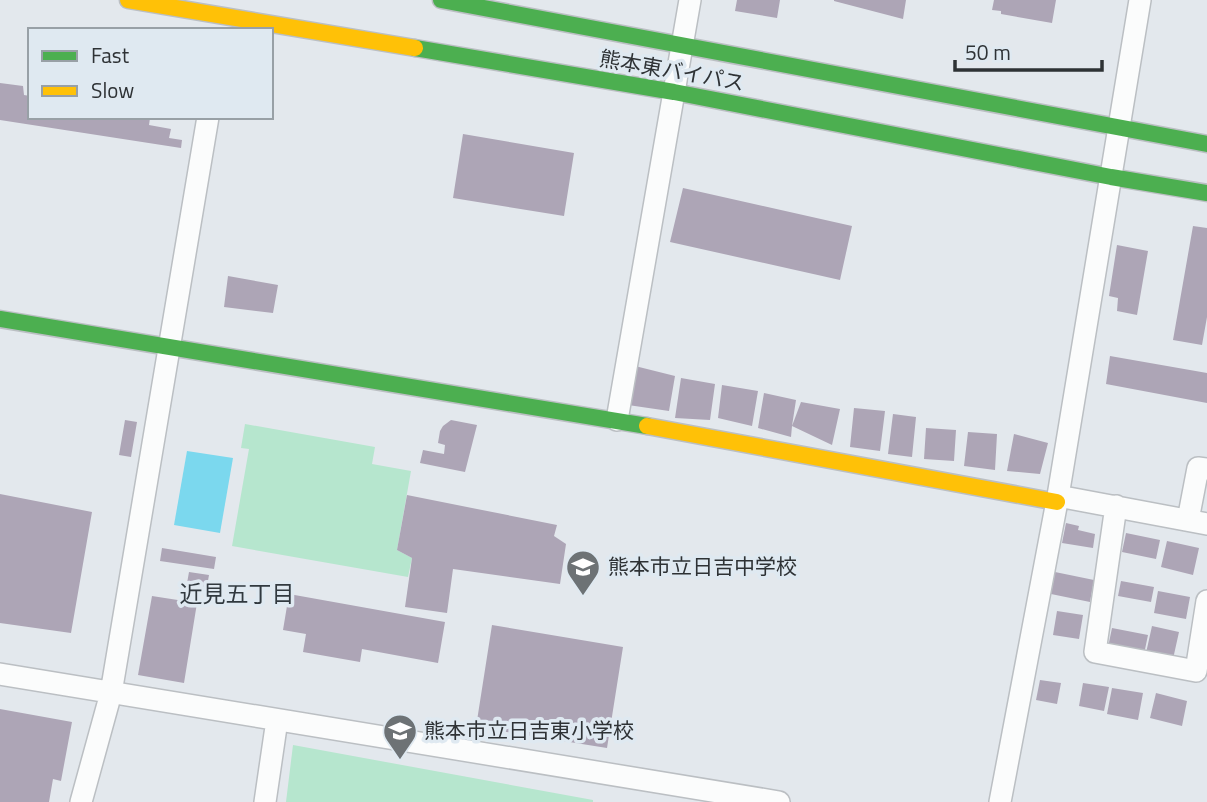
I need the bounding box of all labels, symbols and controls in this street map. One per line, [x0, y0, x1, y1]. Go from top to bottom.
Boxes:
legend [28, 28, 273, 119]
scale bar [955, 28, 1102, 72]
text: 50 m [965, 36, 1011, 68]
text: Fast [91, 39, 130, 71]
street label: 熊本東バイパス [597, 42, 747, 98]
text: Slow [91, 74, 134, 106]
school or university icon: 熊本市立日吉中学校 [564, 548, 602, 597]
place label: 熊本市立日吉中学校 [608, 550, 797, 582]
district label: 近見五丁目 [180, 576, 295, 611]
school or university icon: 熊本市立日吉東小学校 [381, 712, 419, 761]
place label: 熊本市立日吉東小学校 [424, 714, 634, 746]

